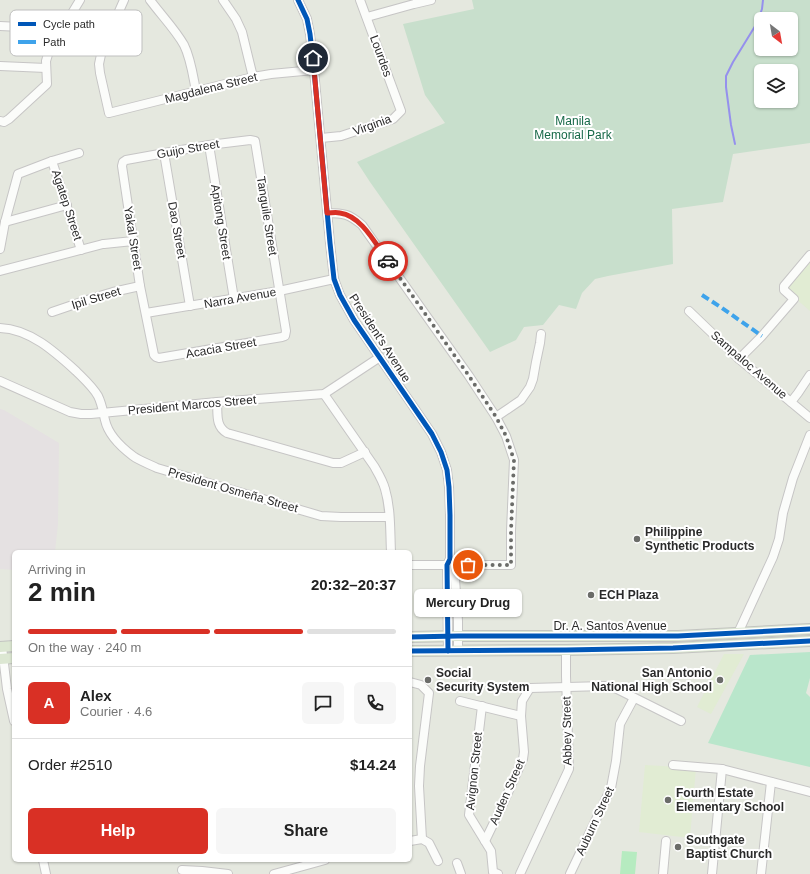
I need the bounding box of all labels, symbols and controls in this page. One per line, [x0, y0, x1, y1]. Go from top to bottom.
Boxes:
legend [10, 10, 142, 56]
north arrow [754, 12, 798, 56]
map controls [754, 12, 798, 108]
text: Cycle path [43, 18, 95, 30]
street label: Lourdes [367, 33, 395, 79]
text: Path [43, 36, 66, 48]
pin [296, 41, 330, 75]
icon: home [302, 47, 324, 69]
button: layers [754, 64, 798, 108]
street label: Magdalena Street [163, 70, 259, 106]
street label: Virginia [351, 112, 393, 138]
park label: Manila Memorial Park [534, 114, 613, 142]
street label: Guijo Street [156, 136, 221, 161]
street label: Agatep Street [49, 168, 85, 243]
street label: Tanguile Street [254, 175, 280, 257]
street label: Apitong Street [208, 183, 234, 261]
street label: Dao Street [165, 201, 189, 260]
street label: Yakal Street [121, 205, 145, 272]
courier [368, 241, 408, 281]
icon: car [377, 250, 399, 272]
street label: Ipil Street [70, 284, 123, 312]
street label: Narra Avenue [203, 285, 278, 311]
street label: President's Avenue [346, 291, 414, 385]
street label: Sampaloc Avenue [708, 328, 790, 402]
street label: Acacia Street [185, 335, 258, 361]
street label: President Marcos Street [127, 392, 257, 418]
street label: President Osmeña Street [166, 465, 300, 515]
place label: Philippine Synthetic Products [645, 525, 755, 553]
marker: Philippine Synthetic Products [632, 534, 642, 544]
pin [451, 548, 485, 582]
icon: bag [457, 554, 479, 576]
text: Arriving in [28, 562, 86, 577]
text: 20:32–20:37 [311, 576, 396, 593]
text: 2 min [28, 577, 96, 607]
place label: ECH Plaza [599, 588, 659, 602]
callout: Mercury Drug [414, 589, 522, 617]
marker: ECH Plaza [586, 590, 596, 600]
text: Mercury Drug [426, 595, 510, 610]
street label: Dr. A. Santos Avenue [553, 619, 667, 633]
text: On the way · 240 m [28, 640, 141, 655]
place label: Social Security System [436, 666, 529, 694]
place label: San Antonio National High School [591, 666, 712, 694]
marker: Social Security System [423, 675, 433, 685]
marker: San Antonio National High School [715, 675, 725, 685]
button: chat [302, 682, 344, 724]
button: phone [354, 682, 396, 724]
text: Alex [80, 687, 112, 704]
text: A [44, 694, 54, 711]
street label: Abbey Street [559, 696, 575, 766]
text: Courier · 4.6 [80, 704, 152, 719]
street label: Avignon Street [463, 731, 485, 811]
text: Order #2510 [28, 756, 112, 773]
text: $14.24 [350, 756, 396, 773]
street label: Auden Street [486, 757, 528, 827]
street label: Auburn Street [573, 784, 617, 858]
place label: Fourth Estate Elementary School [676, 786, 784, 814]
marker: Fourth Estate Elementary School [663, 795, 673, 805]
button: Help [28, 808, 208, 854]
button: Share [216, 808, 396, 854]
place label: Southgate Baptist Church [686, 833, 772, 861]
marker: Southgate Baptist Church [673, 842, 683, 852]

